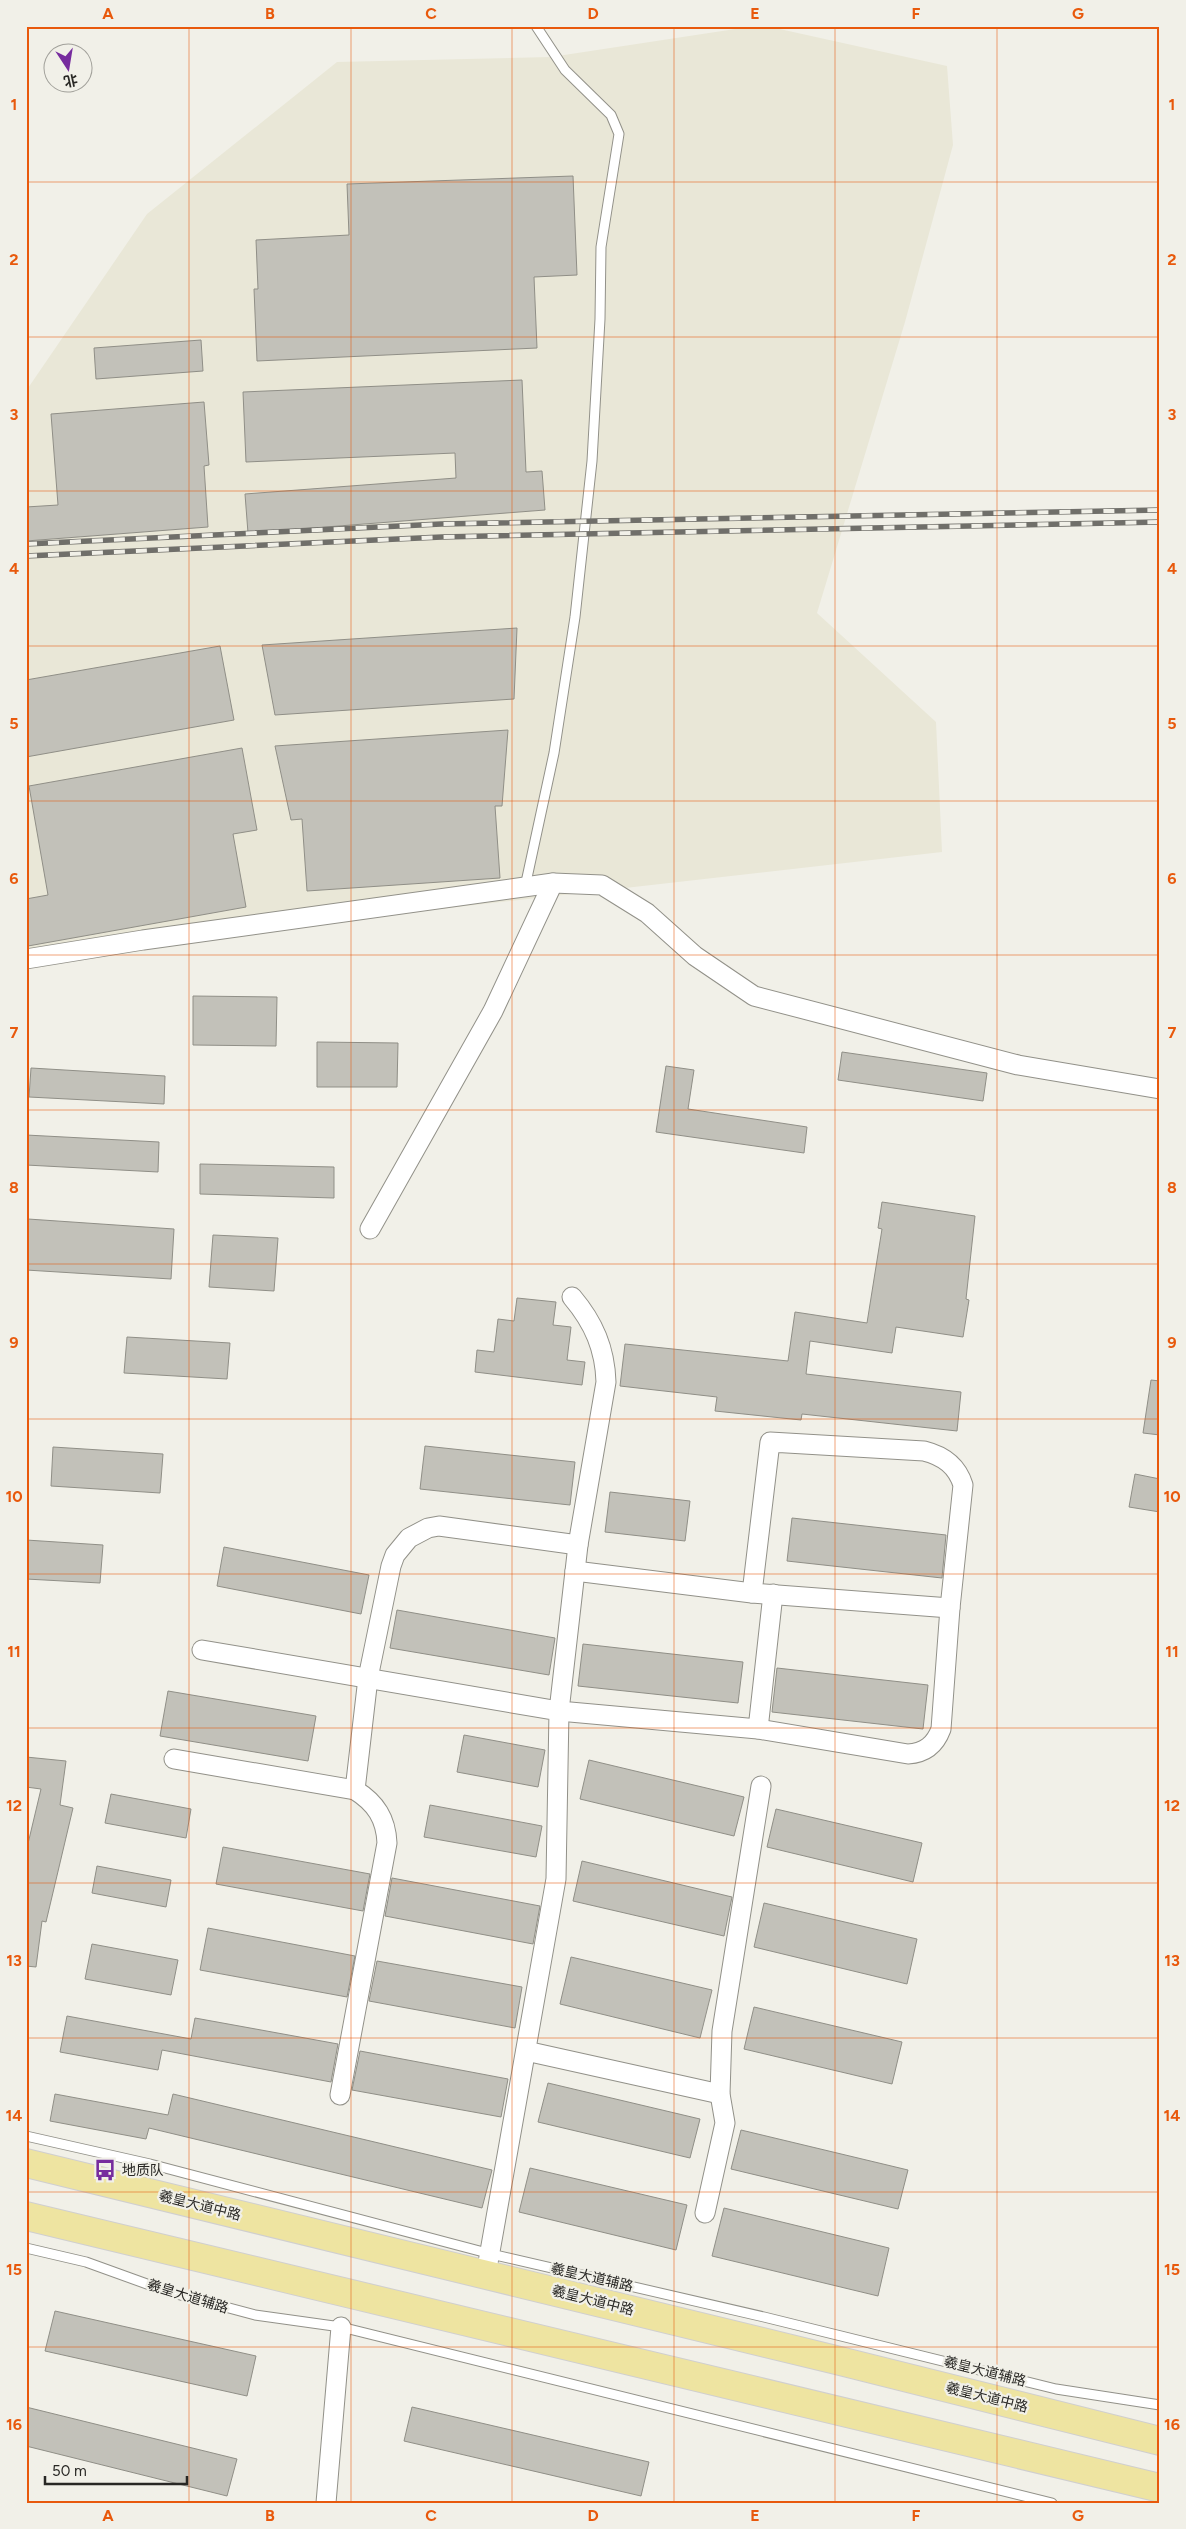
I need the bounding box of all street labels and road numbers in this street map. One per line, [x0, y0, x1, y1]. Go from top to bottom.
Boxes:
street label: 羲皇大道中路 [157, 2187, 243, 2224]
street label: 羲皇大道辅路 [549, 2260, 635, 2295]
street label: 羲皇大道辅路 [145, 2276, 231, 2317]
street label: 羲皇大道中路 [550, 2282, 636, 2319]
street label: 羲皇大道辅路 [942, 2353, 1028, 2390]
street label: 羲皇大道中路 [944, 2379, 1030, 2416]

